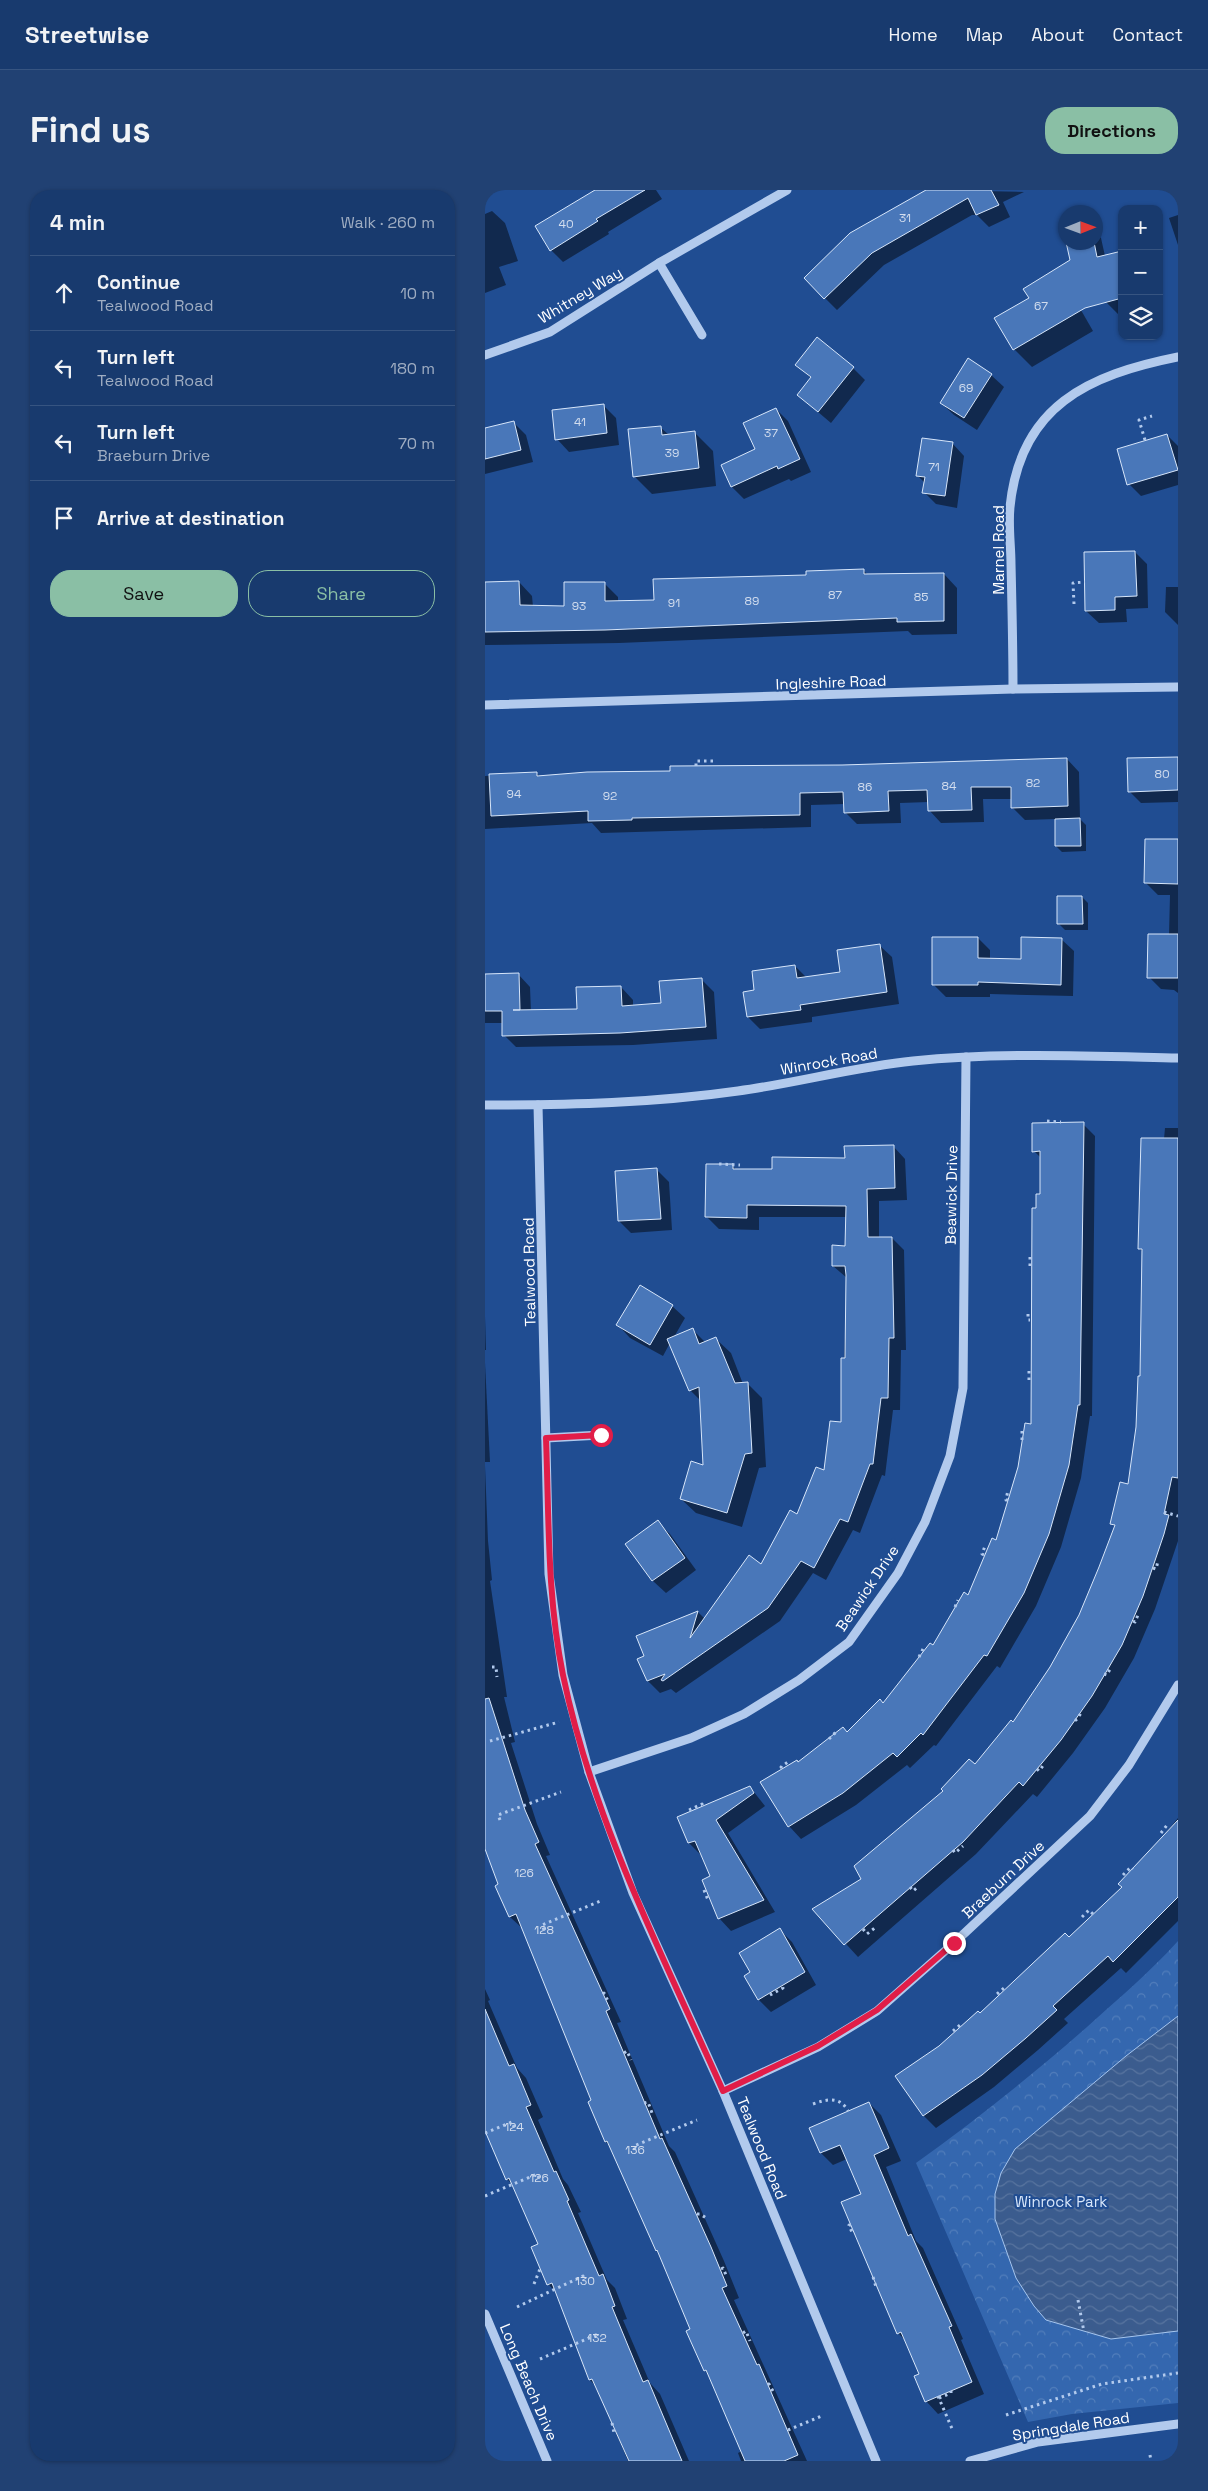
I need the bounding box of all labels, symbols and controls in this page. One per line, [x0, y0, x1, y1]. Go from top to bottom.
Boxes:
text: Streetwise [25, 19, 149, 50]
text: Home [889, 23, 938, 46]
text: Map [966, 23, 1003, 46]
text: About [1031, 23, 1085, 46]
text: Contact [1113, 23, 1183, 46]
button: Directions [1045, 107, 1178, 154]
text: Find us [30, 108, 151, 152]
north arrow [1058, 205, 1103, 250]
map controls [1118, 205, 1163, 340]
button: + [1118, 205, 1163, 250]
text: 4 min [50, 209, 105, 236]
house number: 31 [899, 210, 911, 226]
text: Walk · 260 m [341, 212, 435, 233]
house number: 40 [558, 216, 574, 232]
button: − [1118, 250, 1163, 295]
street label: Whitney Way [535, 263, 625, 327]
text: Continue [97, 270, 180, 295]
icon: ahead [50, 279, 78, 307]
text: 10 m [400, 283, 435, 304]
text: Tealwood Road [97, 295, 214, 316]
button: layers [1118, 295, 1163, 340]
house number: 67 [1034, 298, 1048, 314]
text: Turn left [97, 345, 175, 370]
icon: left [50, 354, 78, 382]
text: 180 m [390, 358, 435, 379]
text: Tealwood Road [97, 370, 214, 391]
house number: 69 [959, 380, 973, 396]
house number: 41 [574, 414, 586, 430]
text: Turn left [97, 420, 175, 445]
house number: 37 [764, 425, 778, 441]
icon: left [50, 429, 78, 457]
text: 70 m [398, 433, 435, 454]
text: Braeburn Drive [97, 445, 210, 466]
house number: 39 [665, 445, 679, 461]
house number: 71 [928, 459, 940, 475]
icon: arrive [50, 504, 78, 532]
street label: Marnel Road [989, 505, 1008, 595]
text: Arrive at destination [97, 506, 285, 531]
button: Save [50, 570, 238, 617]
button: Share [248, 570, 435, 617]
house number: 87 [828, 587, 842, 603]
house number: 85 [914, 589, 928, 605]
house number: 89 [745, 593, 759, 609]
house number: 91 [668, 595, 680, 611]
house number: 93 [572, 598, 586, 614]
street label: Ingleshire Road [775, 671, 887, 693]
house number: 80 [1154, 766, 1170, 782]
house number: 82 [1026, 775, 1040, 791]
house number: 84 [942, 778, 957, 794]
house number: 86 [858, 779, 872, 795]
house number: 94 [507, 786, 522, 802]
house number: 92 [603, 788, 617, 804]
street label: Winrock Road [779, 1043, 879, 1079]
street label: Beawick Drive [941, 1145, 961, 1245]
street label: Tealwood Road [519, 1217, 539, 1327]
route start [590, 1424, 613, 1447]
street label: Beawick Drive [831, 1541, 903, 1635]
street label: Braeburn Drive [958, 1836, 1048, 1922]
house number: 126 [514, 1865, 534, 1881]
house number: 128 [534, 1922, 554, 1938]
route end [943, 1932, 966, 1955]
street label: Tealwood Road [733, 2094, 791, 2202]
house number: 124 [504, 2119, 524, 2135]
house number: 136 [625, 2142, 645, 2158]
house number: 126 [529, 2170, 549, 2186]
park label: Winrock Park [1015, 2192, 1107, 2211]
house number: 130 [575, 2273, 595, 2289]
street label: Long Beach Drive [496, 2321, 562, 2443]
house number: 132 [587, 2330, 607, 2346]
street label: Springdale Road [1011, 2407, 1131, 2445]

